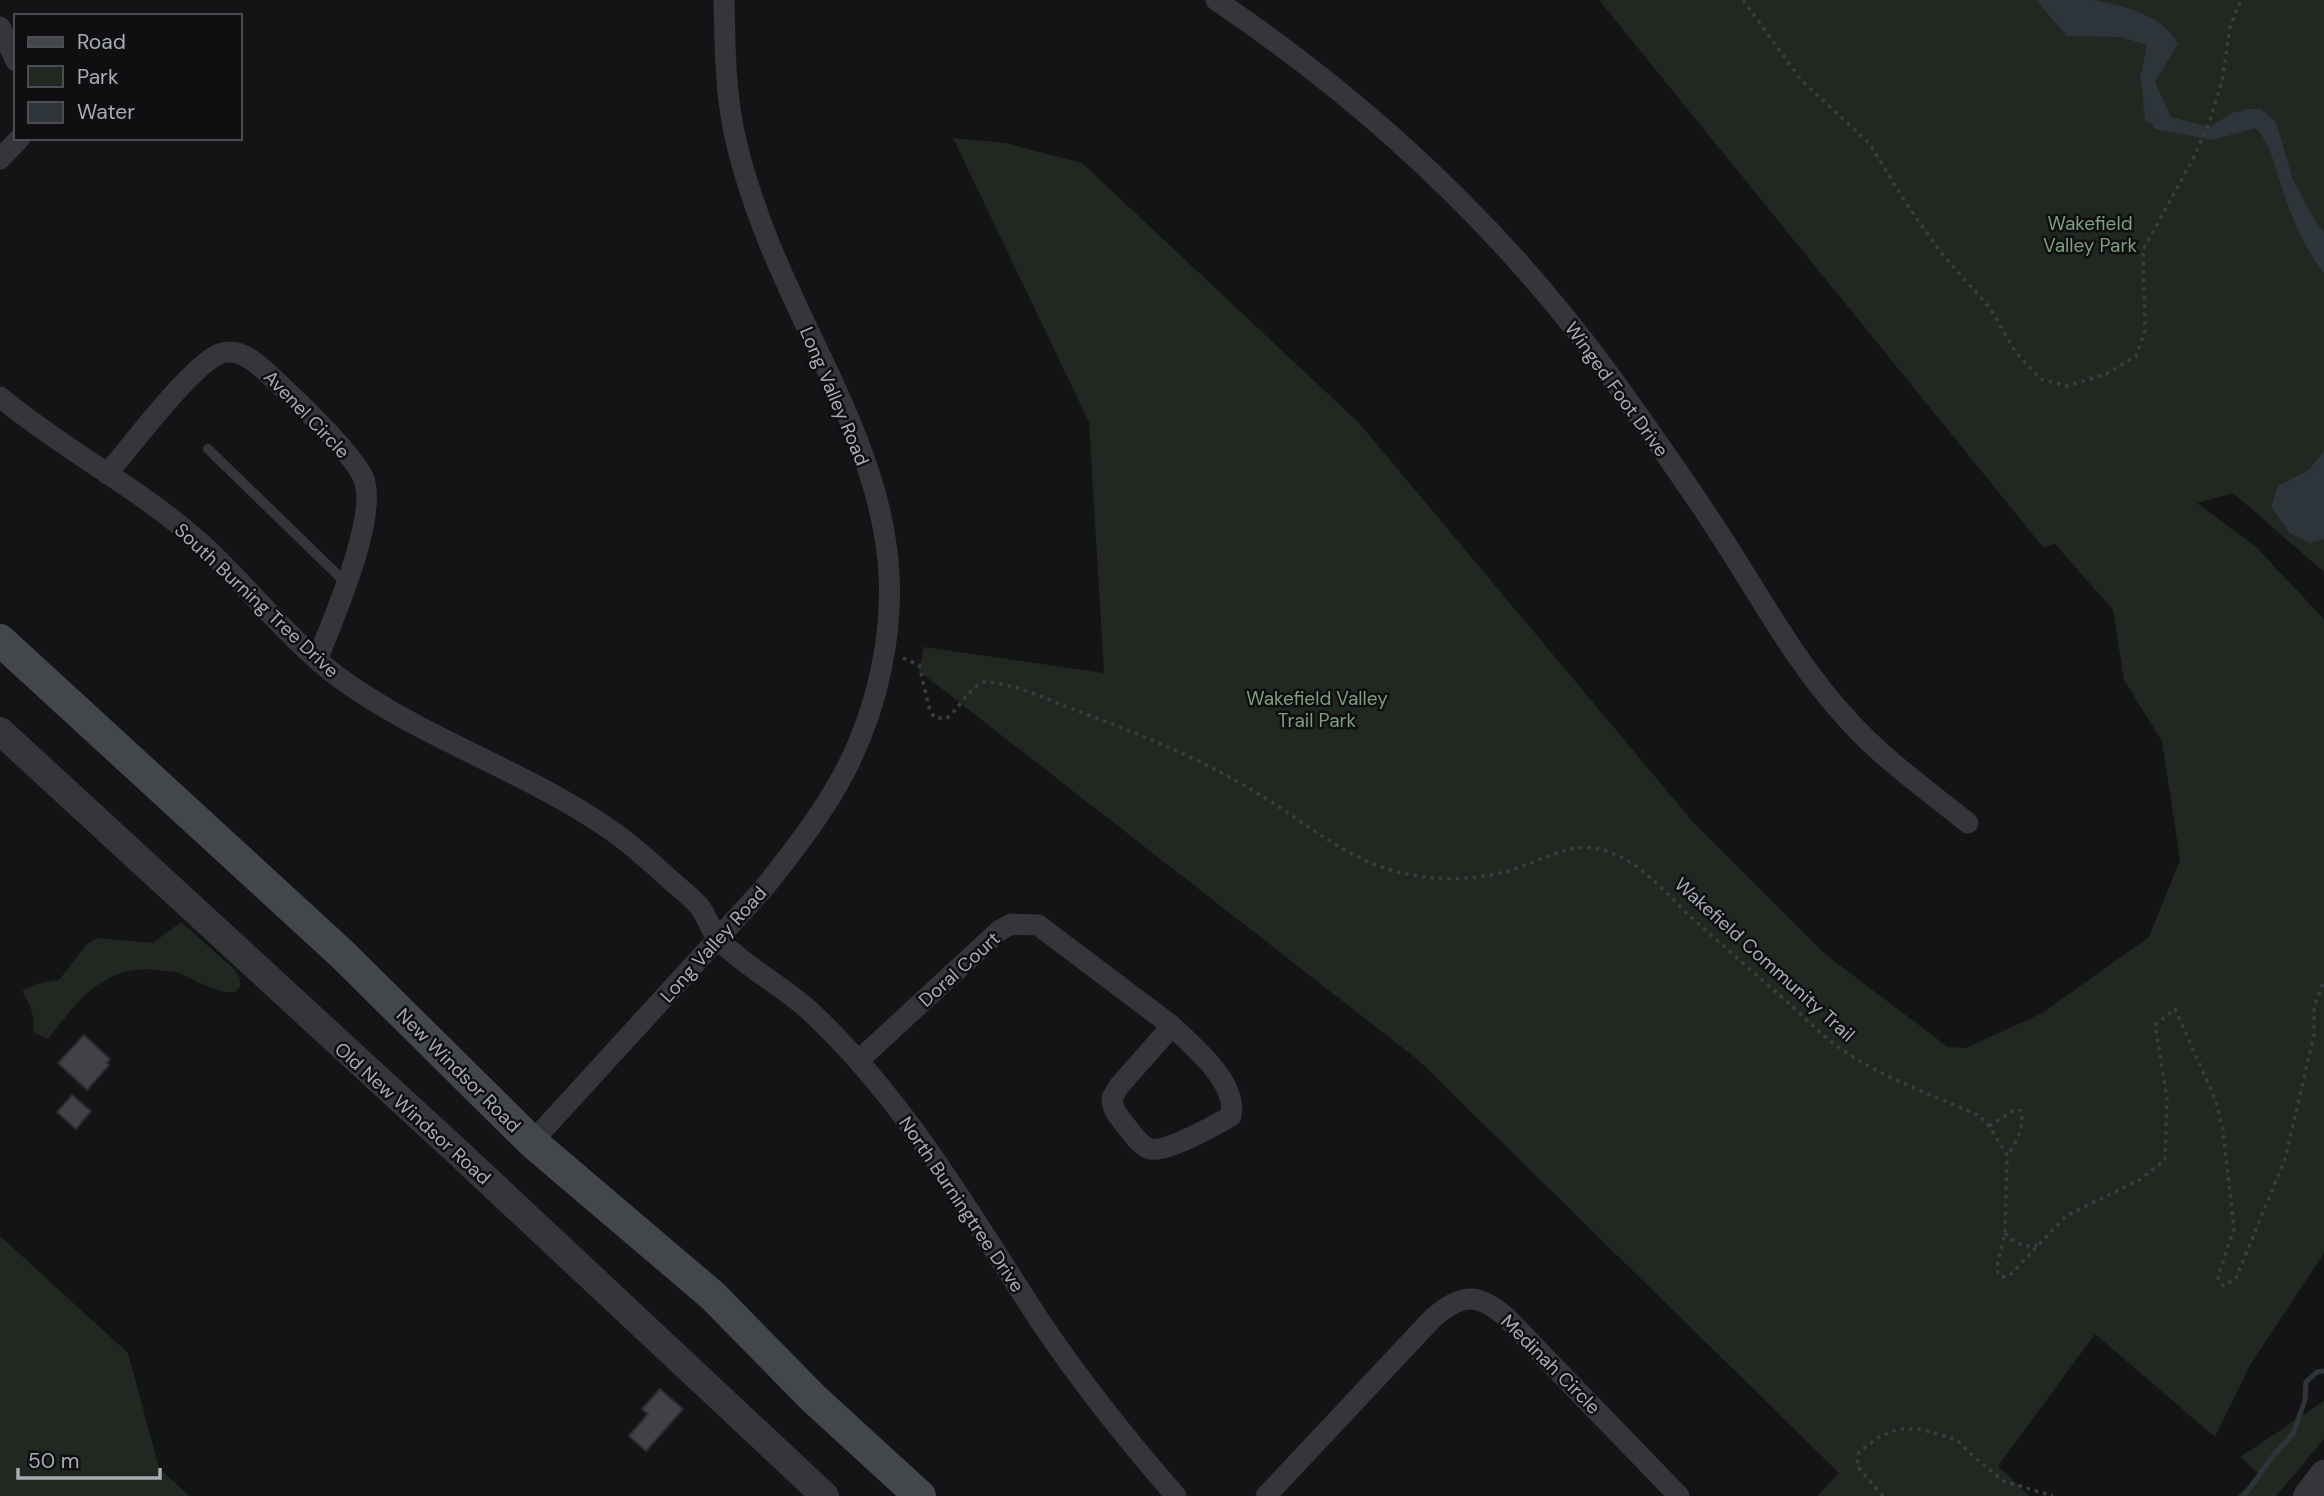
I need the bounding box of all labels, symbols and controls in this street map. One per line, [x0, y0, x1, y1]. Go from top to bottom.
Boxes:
legend [14, 14, 242, 140]
text: Road [77, 28, 126, 56]
text: Park [77, 63, 119, 91]
text: Water [77, 98, 135, 126]
park label: Wakefield Valley Park [2043, 211, 2137, 258]
street label: Winged Foot Drive [1559, 317, 1674, 462]
street label: Long Valley Road [794, 323, 875, 469]
street label: Avenel Circle [258, 365, 355, 464]
street label: South Burning Tree Drive [169, 518, 344, 683]
park label: Wakefield Valley Trail Park [1246, 686, 1388, 733]
street label: Wakefield Community Trail [1669, 872, 1860, 1047]
street label: Long Valley Road [655, 881, 772, 1008]
street label: Doral Court [913, 926, 1005, 1013]
street label: New Windsor Road [391, 1003, 526, 1138]
street label: Old New Windsor Road [329, 1037, 496, 1190]
street label: North Burningtree Drive [893, 1112, 1030, 1297]
street label: Medinah Circle [1495, 1309, 1606, 1420]
scale bar [18, 1436, 159, 1480]
text: 50 m [28, 1447, 79, 1475]

